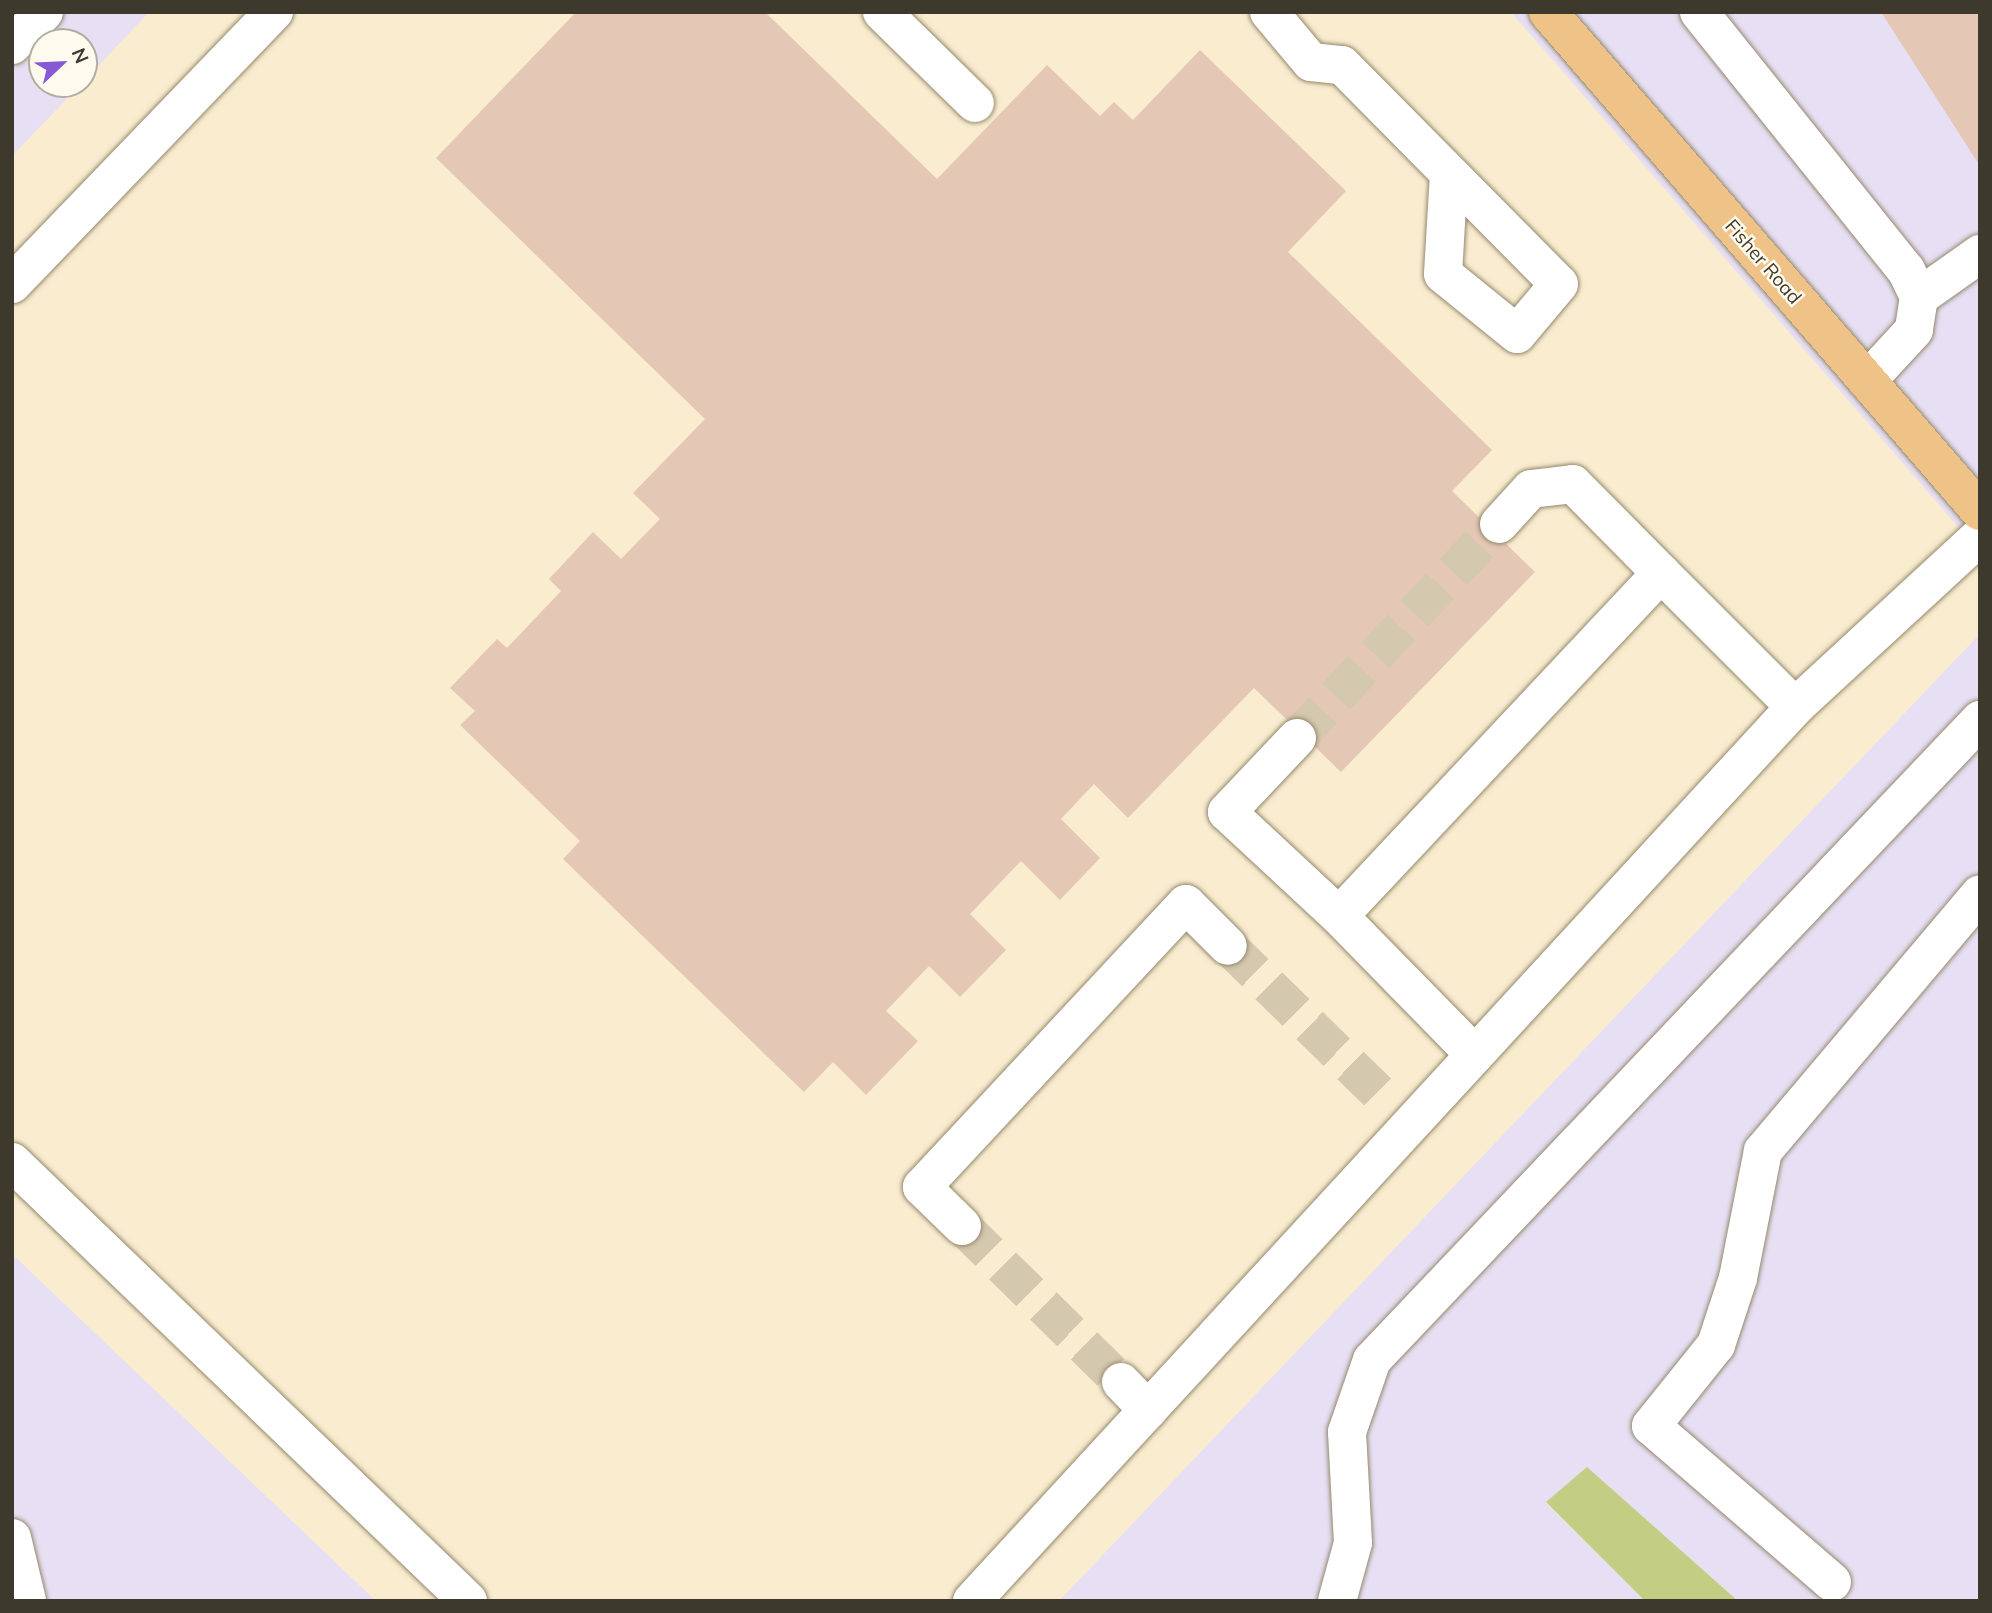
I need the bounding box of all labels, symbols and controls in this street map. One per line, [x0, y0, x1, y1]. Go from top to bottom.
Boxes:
north arrow [28, 28, 98, 98]
text: N [67, 44, 94, 67]
street label: Fisher Road [1720, 215, 1806, 309]

